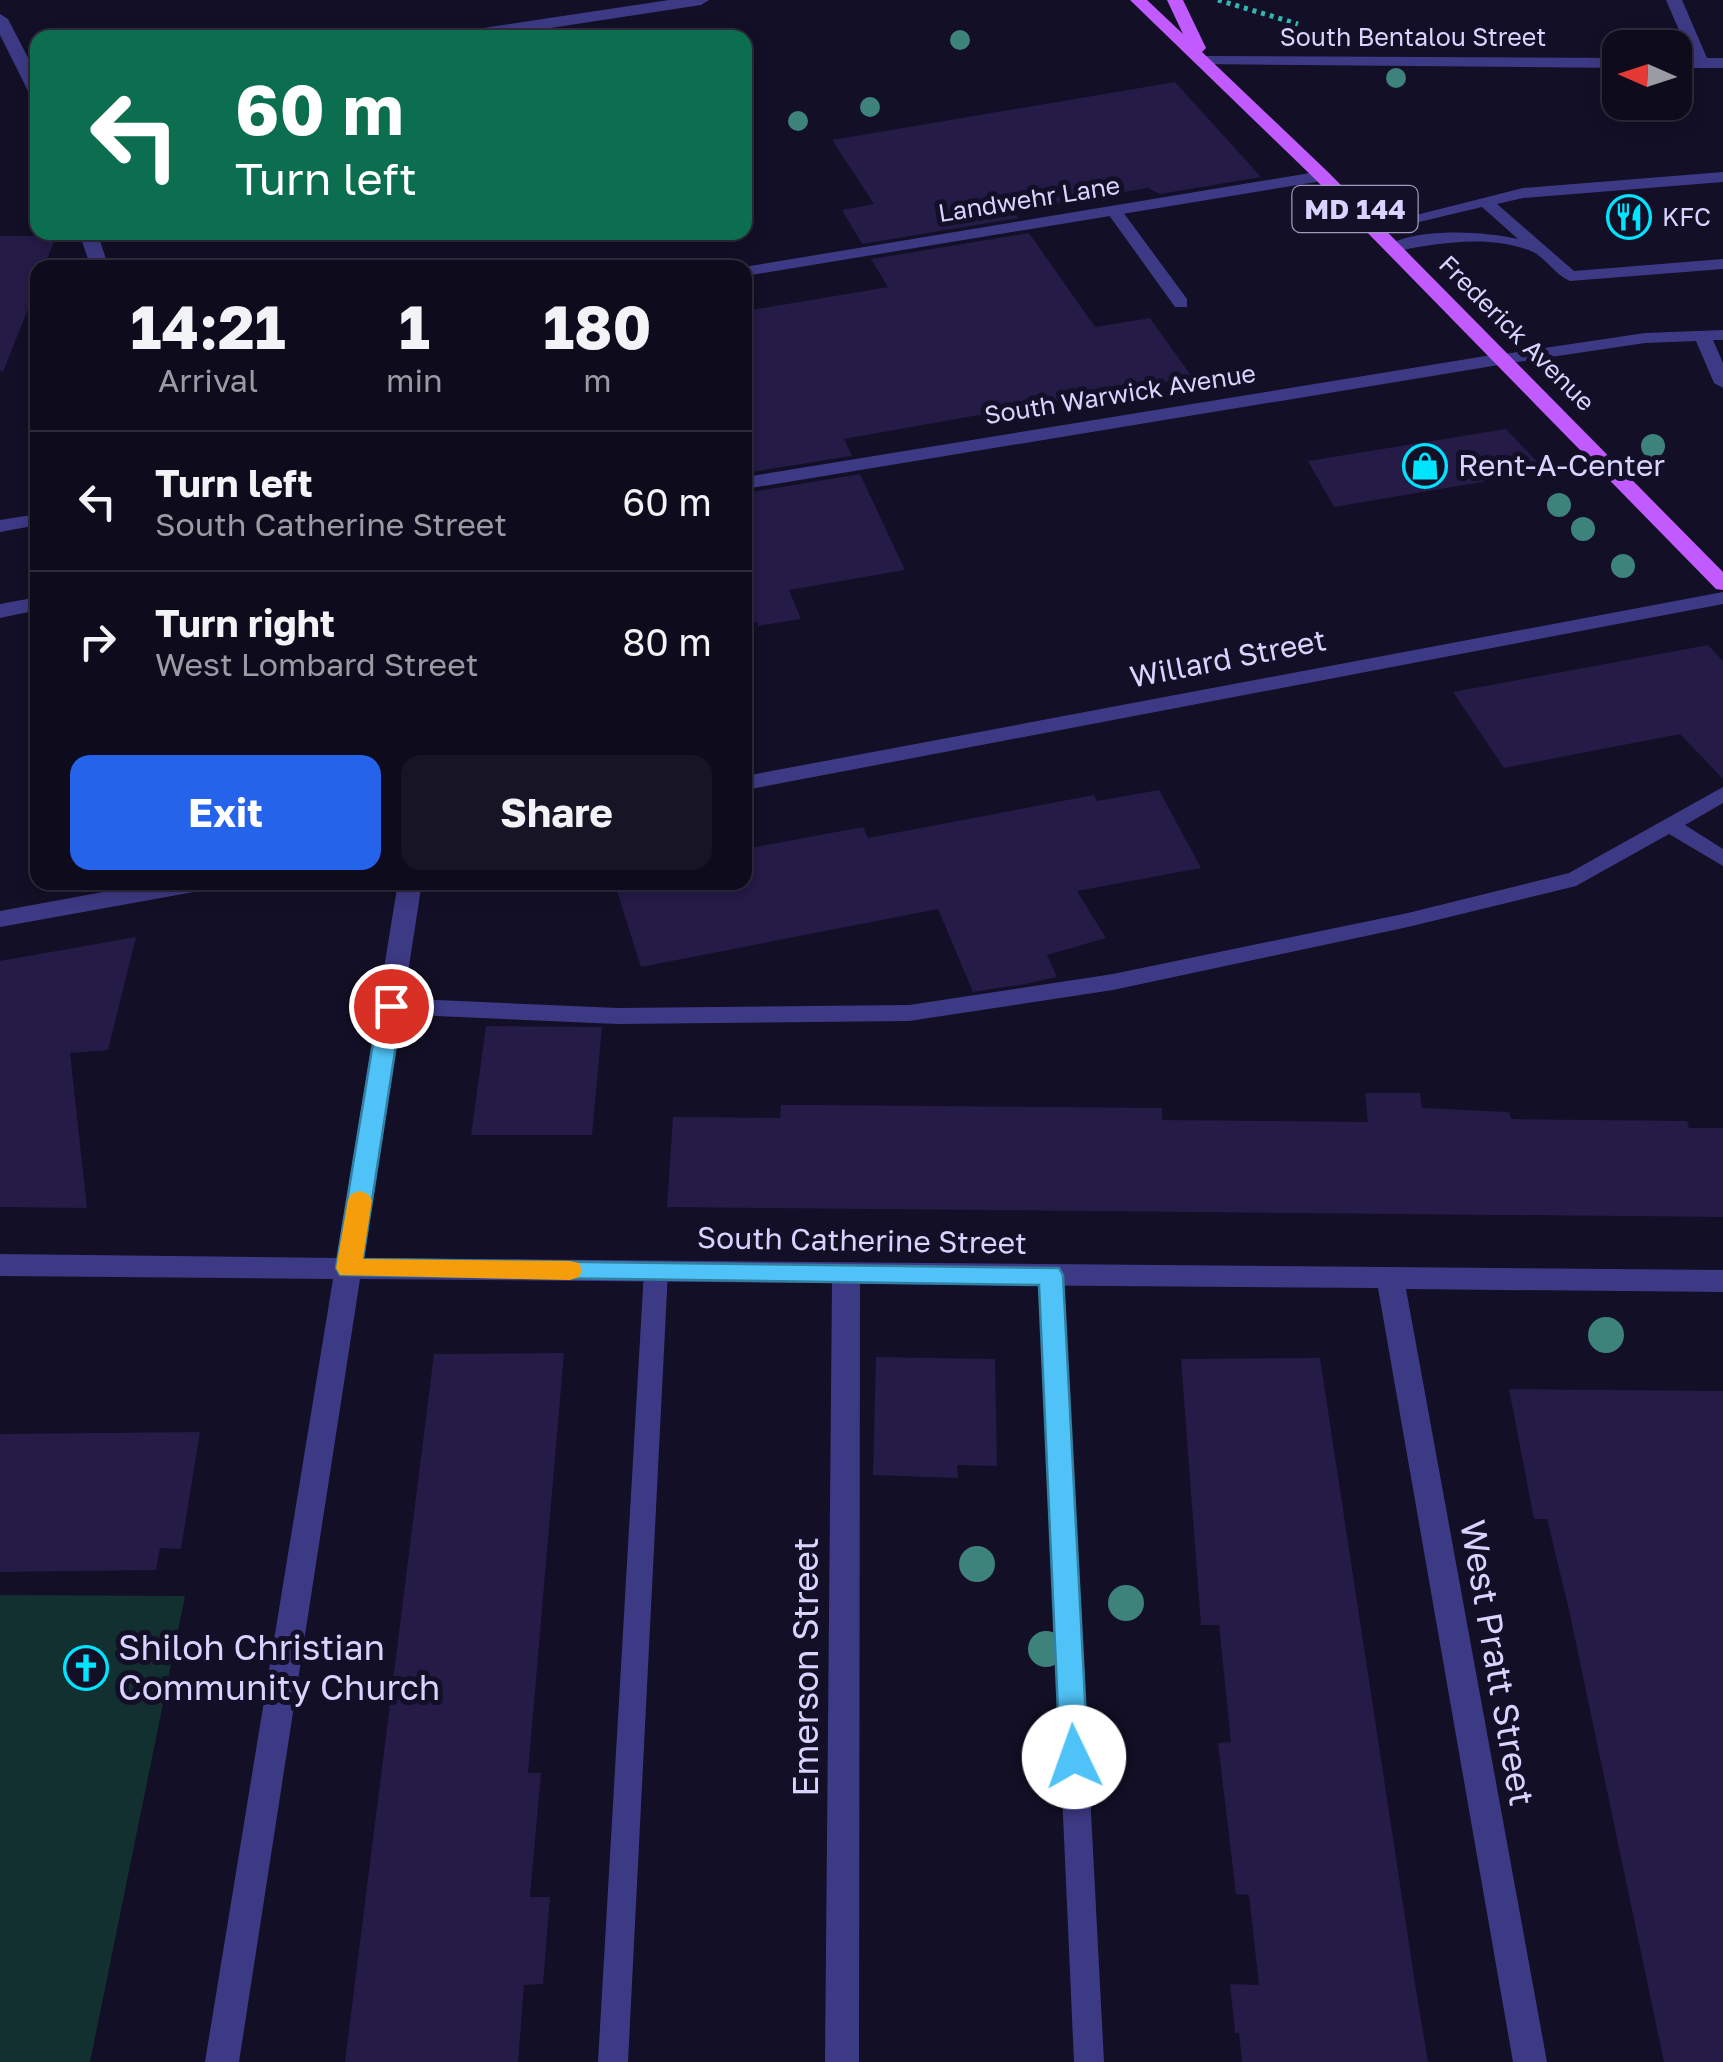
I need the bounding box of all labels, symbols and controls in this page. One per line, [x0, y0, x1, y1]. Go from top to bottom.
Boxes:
street label: South Bentalou Street [1280, 21, 1546, 52]
north arrow [1602, 30, 1692, 120]
map controls [1602, 30, 1692, 120]
text: 60 m [235, 66, 404, 150]
icon: left [70, 70, 200, 200]
text: Turn left [235, 151, 417, 205]
street label: Landwehr Lane [936, 169, 1122, 228]
road number: MD 144 [1292, 186, 1418, 232]
restaurant icon: KFC [1606, 194, 1652, 240]
place label: KFC [1662, 201, 1711, 232]
street label: Frederick Avenue [1433, 248, 1602, 417]
text: 14:21 [131, 290, 286, 362]
text: 1 [399, 290, 430, 362]
text: 180 [543, 290, 652, 362]
street label: South Warwick Avenue [982, 357, 1258, 430]
text: Arrival [158, 361, 258, 399]
text: min [386, 361, 443, 399]
text: m [583, 361, 612, 399]
shop icon: Rent-A-Center [1402, 443, 1448, 489]
place label: Rent-A-Center [1458, 447, 1665, 483]
text: Turn left [155, 460, 313, 505]
icon: left [70, 474, 125, 529]
text: 60 m [622, 479, 712, 524]
text: South Catherine Street [155, 505, 507, 543]
text: Turn right [155, 600, 335, 645]
icon: right [70, 614, 125, 669]
text: 80 m [622, 619, 712, 664]
street label: Willard Street [1127, 621, 1329, 695]
text: West Lombard Street [155, 645, 479, 683]
button: Exit [70, 755, 381, 870]
button: Share [401, 755, 712, 870]
pin [349, 964, 434, 1049]
icon: arrive [364, 979, 419, 1034]
street label: South Catherine Street [697, 1219, 1027, 1261]
street label: West Pratt Street [1452, 1517, 1544, 1809]
street label: Emerson Street [784, 1537, 826, 1797]
place label: Shiloh Christian Community Church [118, 1626, 440, 1708]
church icon: Shiloh Christian Community Church [63, 1645, 109, 1691]
position arrow [1022, 1705, 1126, 1809]

